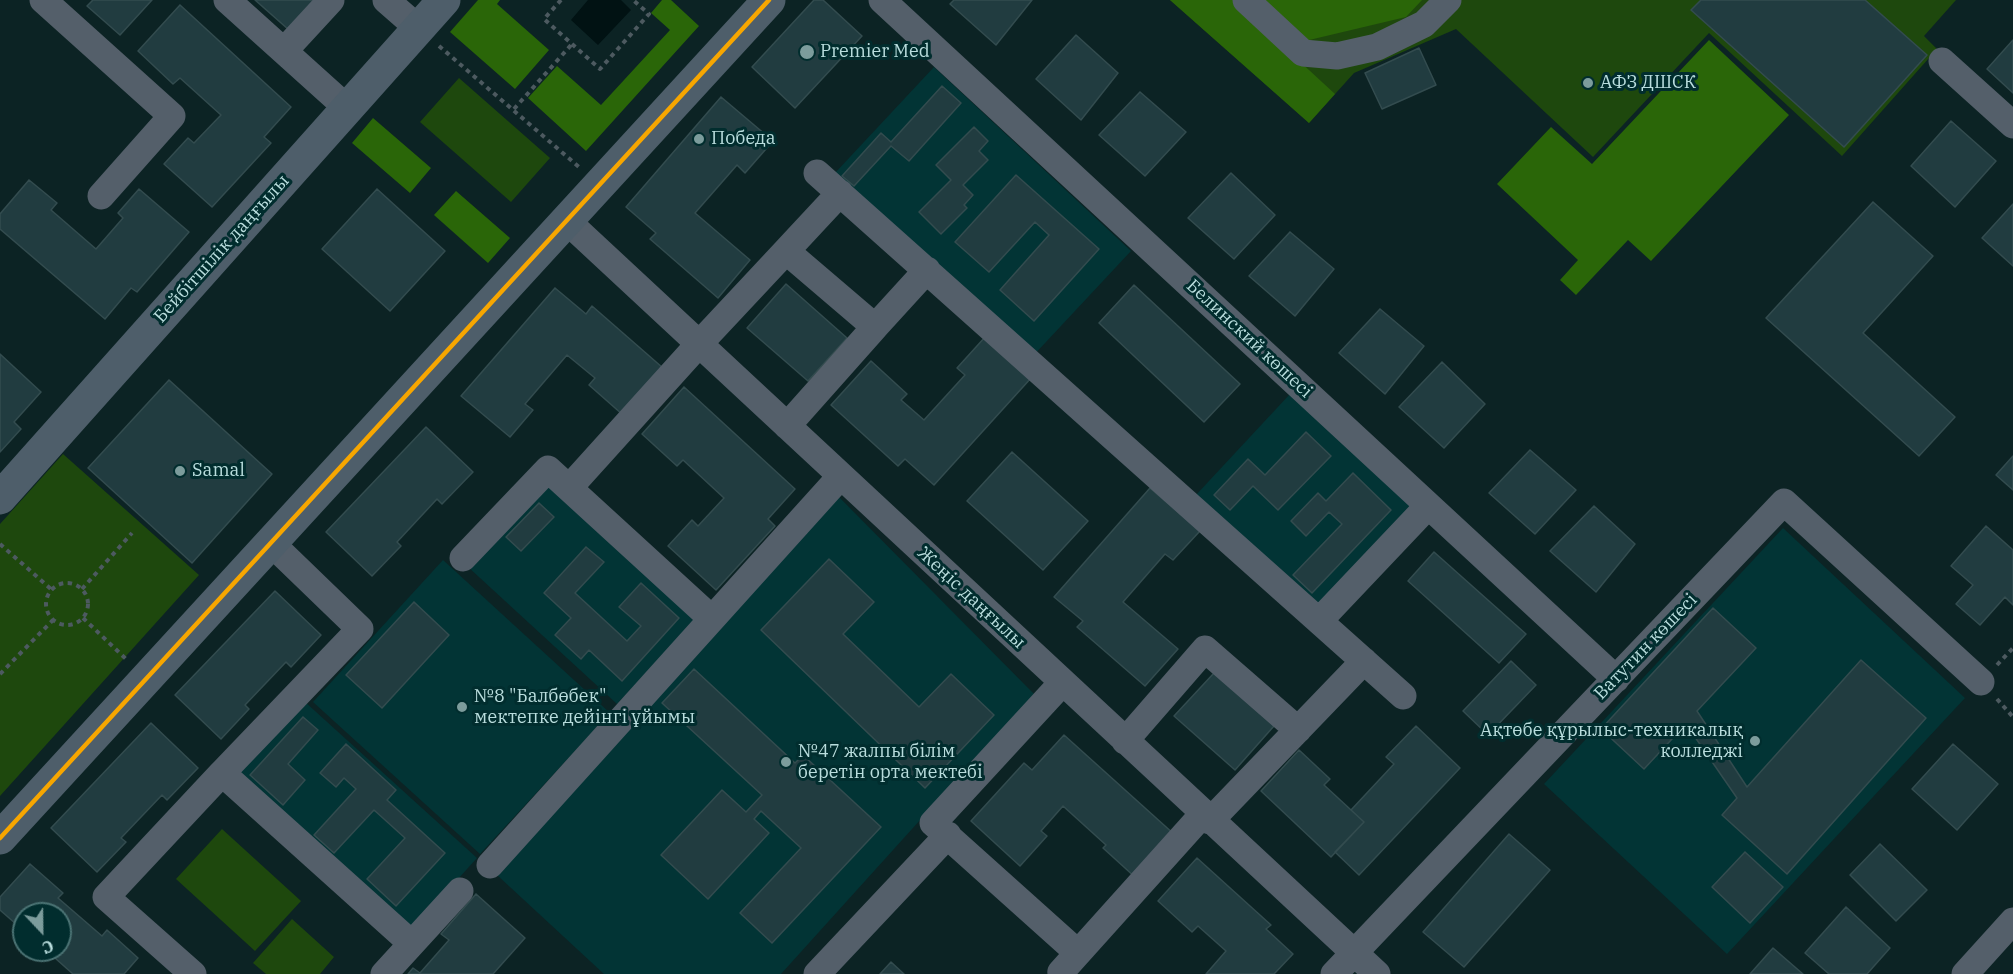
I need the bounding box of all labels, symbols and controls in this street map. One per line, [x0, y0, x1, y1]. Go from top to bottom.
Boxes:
place label: Premier Med [820, 41, 930, 63]
marker: Premier Med [798, 43, 816, 61]
place label: АФЗ ДШСК [1600, 72, 1696, 94]
marker: АФЗ ДШСК [1581, 76, 1595, 90]
place label: Победа [711, 128, 776, 150]
marker: Победа [692, 132, 706, 146]
street label: Бейбітшілік даңғылы [150, 171, 294, 327]
street label: Белинский көшесі [1182, 275, 1316, 403]
place label: Samal [192, 460, 245, 482]
marker: Samal [173, 464, 187, 478]
street label: Жеңіс даңғылы [913, 543, 1029, 653]
street label: Ватутин көшесі [1590, 590, 1702, 704]
place label: №8 "Балбөбек" мектепке дейінгі ұйымы [474, 686, 695, 728]
marker: №8 "Балбөбек" мектепке дейінгі ұйымы [455, 700, 469, 714]
place label: Ақтөбе құрылыс-техникалық колледжі [1480, 720, 1743, 762]
marker: Ақтөбе құрылыс-техникалық колледжі [1748, 734, 1762, 748]
place label: №47 жалпы білім беретін орта мектебі [798, 741, 983, 783]
marker: №47 жалпы білім беретін орта мектебі [779, 755, 793, 769]
north arrow [12, 902, 72, 962]
text: С [39, 936, 57, 958]

